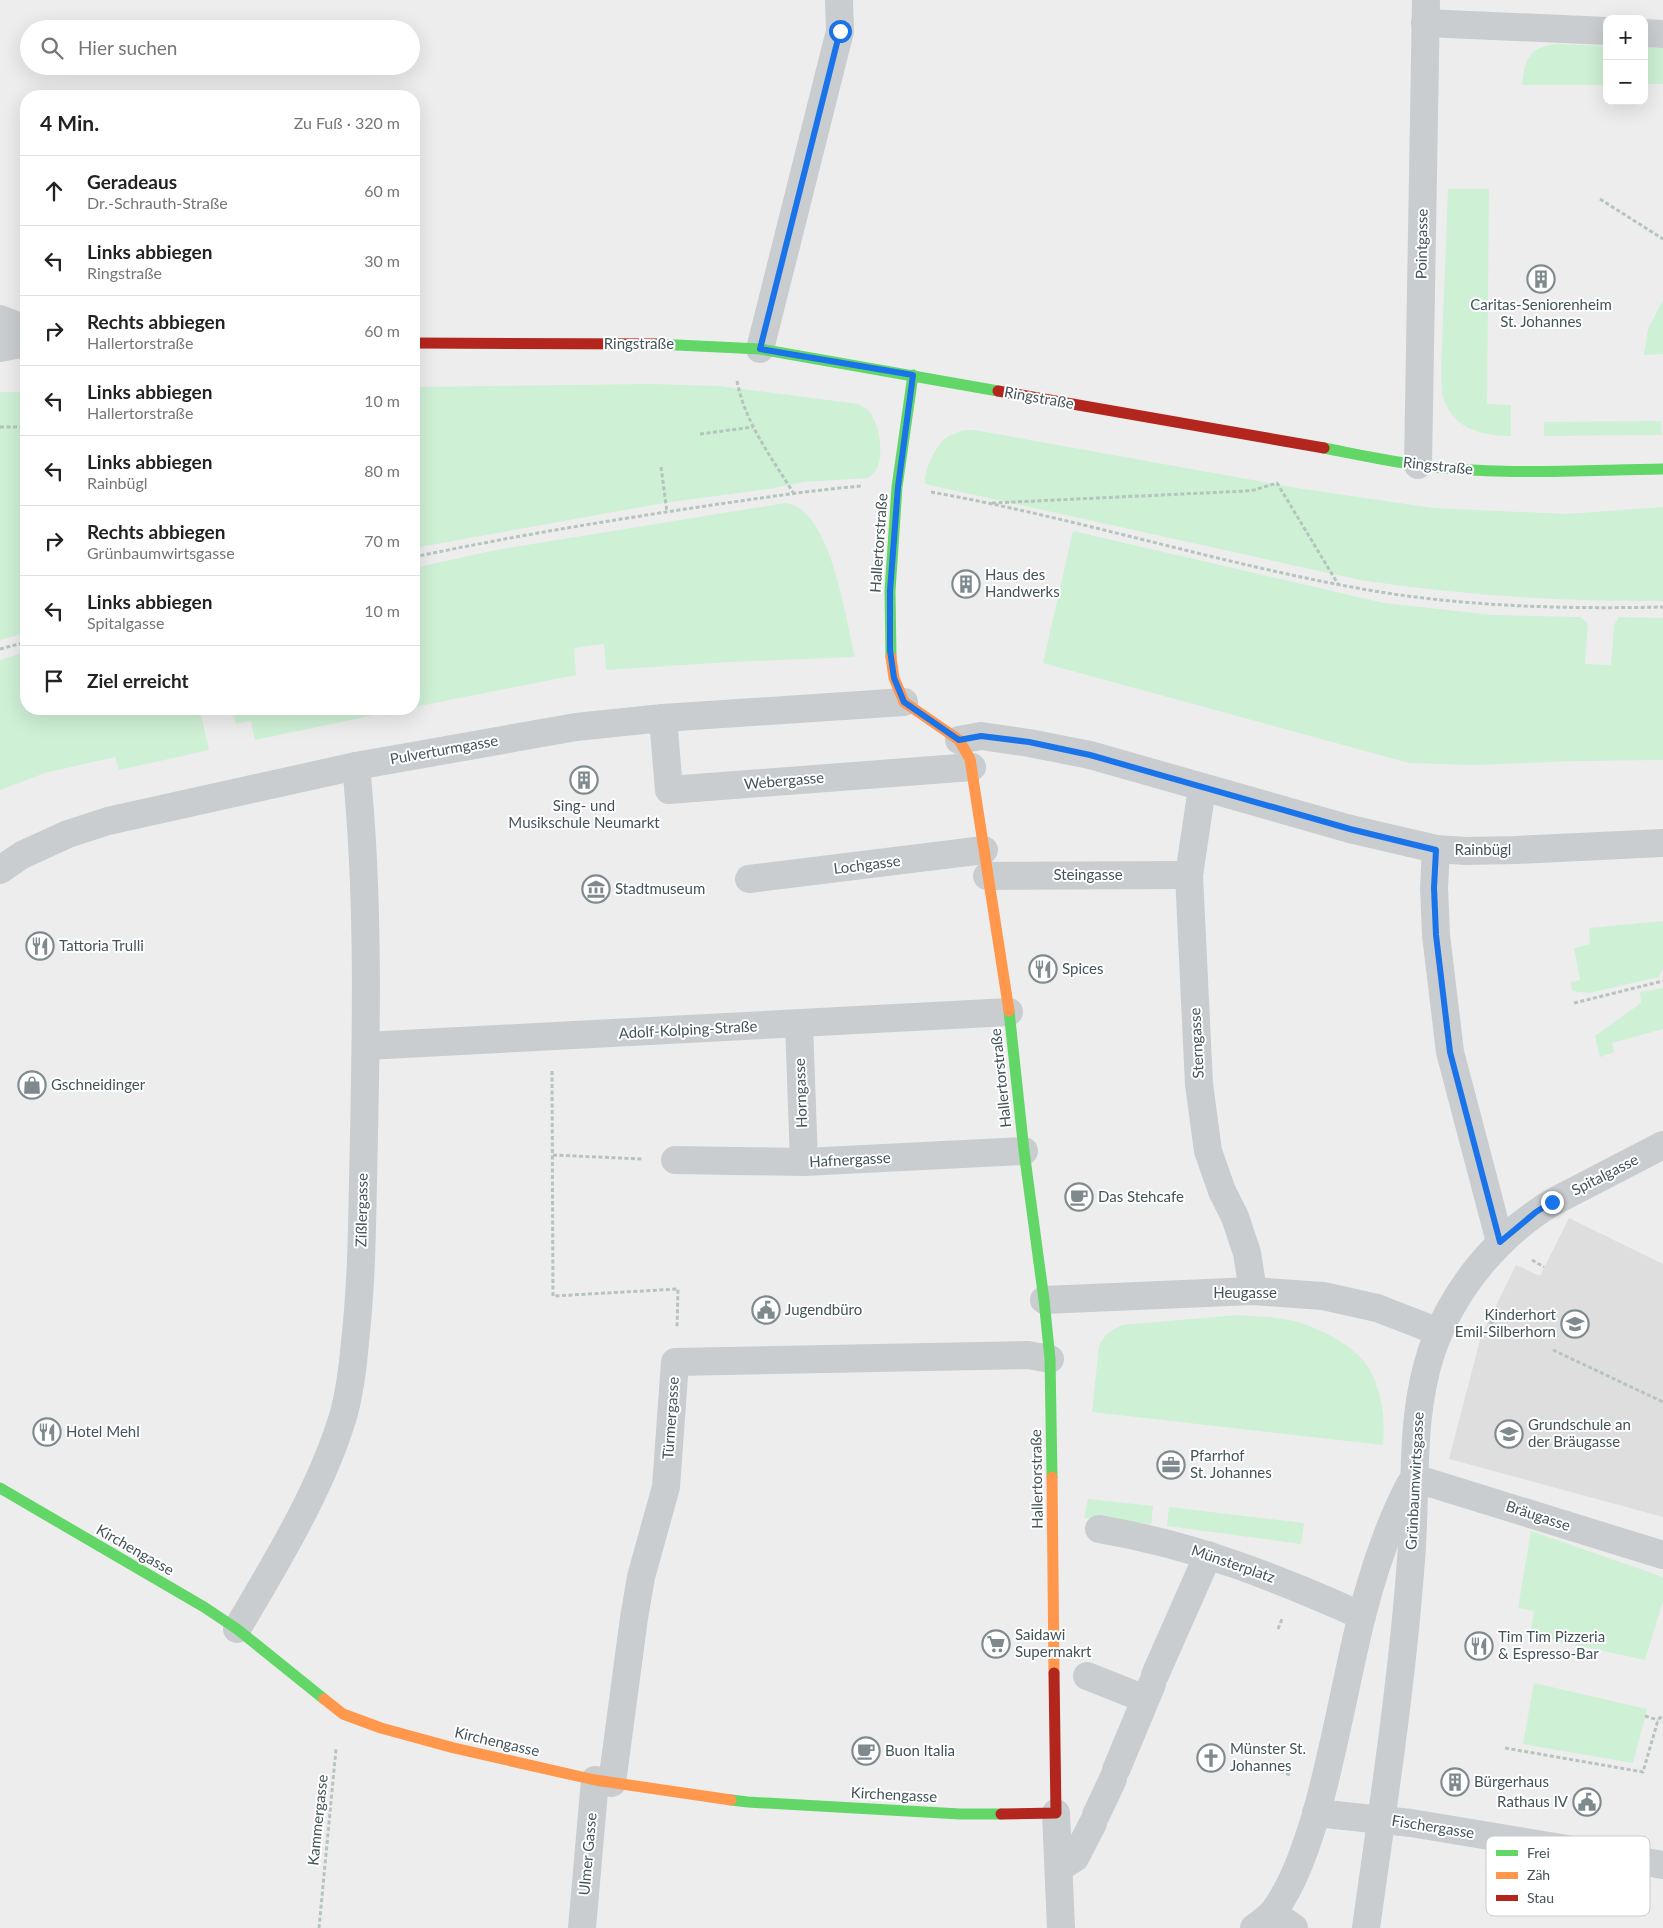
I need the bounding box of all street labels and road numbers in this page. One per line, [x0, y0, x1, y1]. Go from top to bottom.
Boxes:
street label: Pointgasse [1411, 208, 1431, 279]
street label: Ringstraße [604, 334, 674, 352]
street label: Ringstraße [1003, 382, 1075, 412]
street label: Ringstraße [1402, 452, 1474, 478]
street label: Hallertorstraße [866, 493, 890, 593]
street label: Pulverturmgasse [388, 731, 499, 767]
street label: Webergasse [743, 768, 825, 792]
street label: Rainbügl [1455, 840, 1511, 858]
street label: Lochgasse [832, 851, 901, 877]
street label: Steingasse [1053, 865, 1123, 883]
street label: Sterngasse [1185, 1007, 1207, 1079]
street label: Adolf-Kolping-Straße [618, 1016, 758, 1042]
street label: Hallertorstraße [986, 1028, 1014, 1129]
street label: Horngasse [790, 1058, 810, 1128]
street label: Hafnergasse [809, 1148, 891, 1170]
street label: Spitalgasse [1568, 1150, 1641, 1199]
street label: Zißlergasse [351, 1173, 371, 1247]
street label: Heugasse [1213, 1283, 1277, 1301]
street label: Türmergasse [658, 1376, 682, 1460]
street label: Grünbaumwirtsgasse [1401, 1411, 1427, 1551]
street label: Hallertorstraße [1026, 1429, 1046, 1529]
street label: Bräugasse [1504, 1496, 1573, 1534]
street label: Kirchengasse [93, 1520, 178, 1579]
street label: Münsterplatz [1189, 1540, 1278, 1586]
street label: Kirchengasse [453, 1723, 542, 1760]
street label: Kammergasse [303, 1773, 331, 1866]
street label: Kirchengasse [850, 1783, 938, 1805]
street label: Fischergasse [1391, 1811, 1476, 1841]
street label: Ulmer Gasse [574, 1812, 600, 1896]

